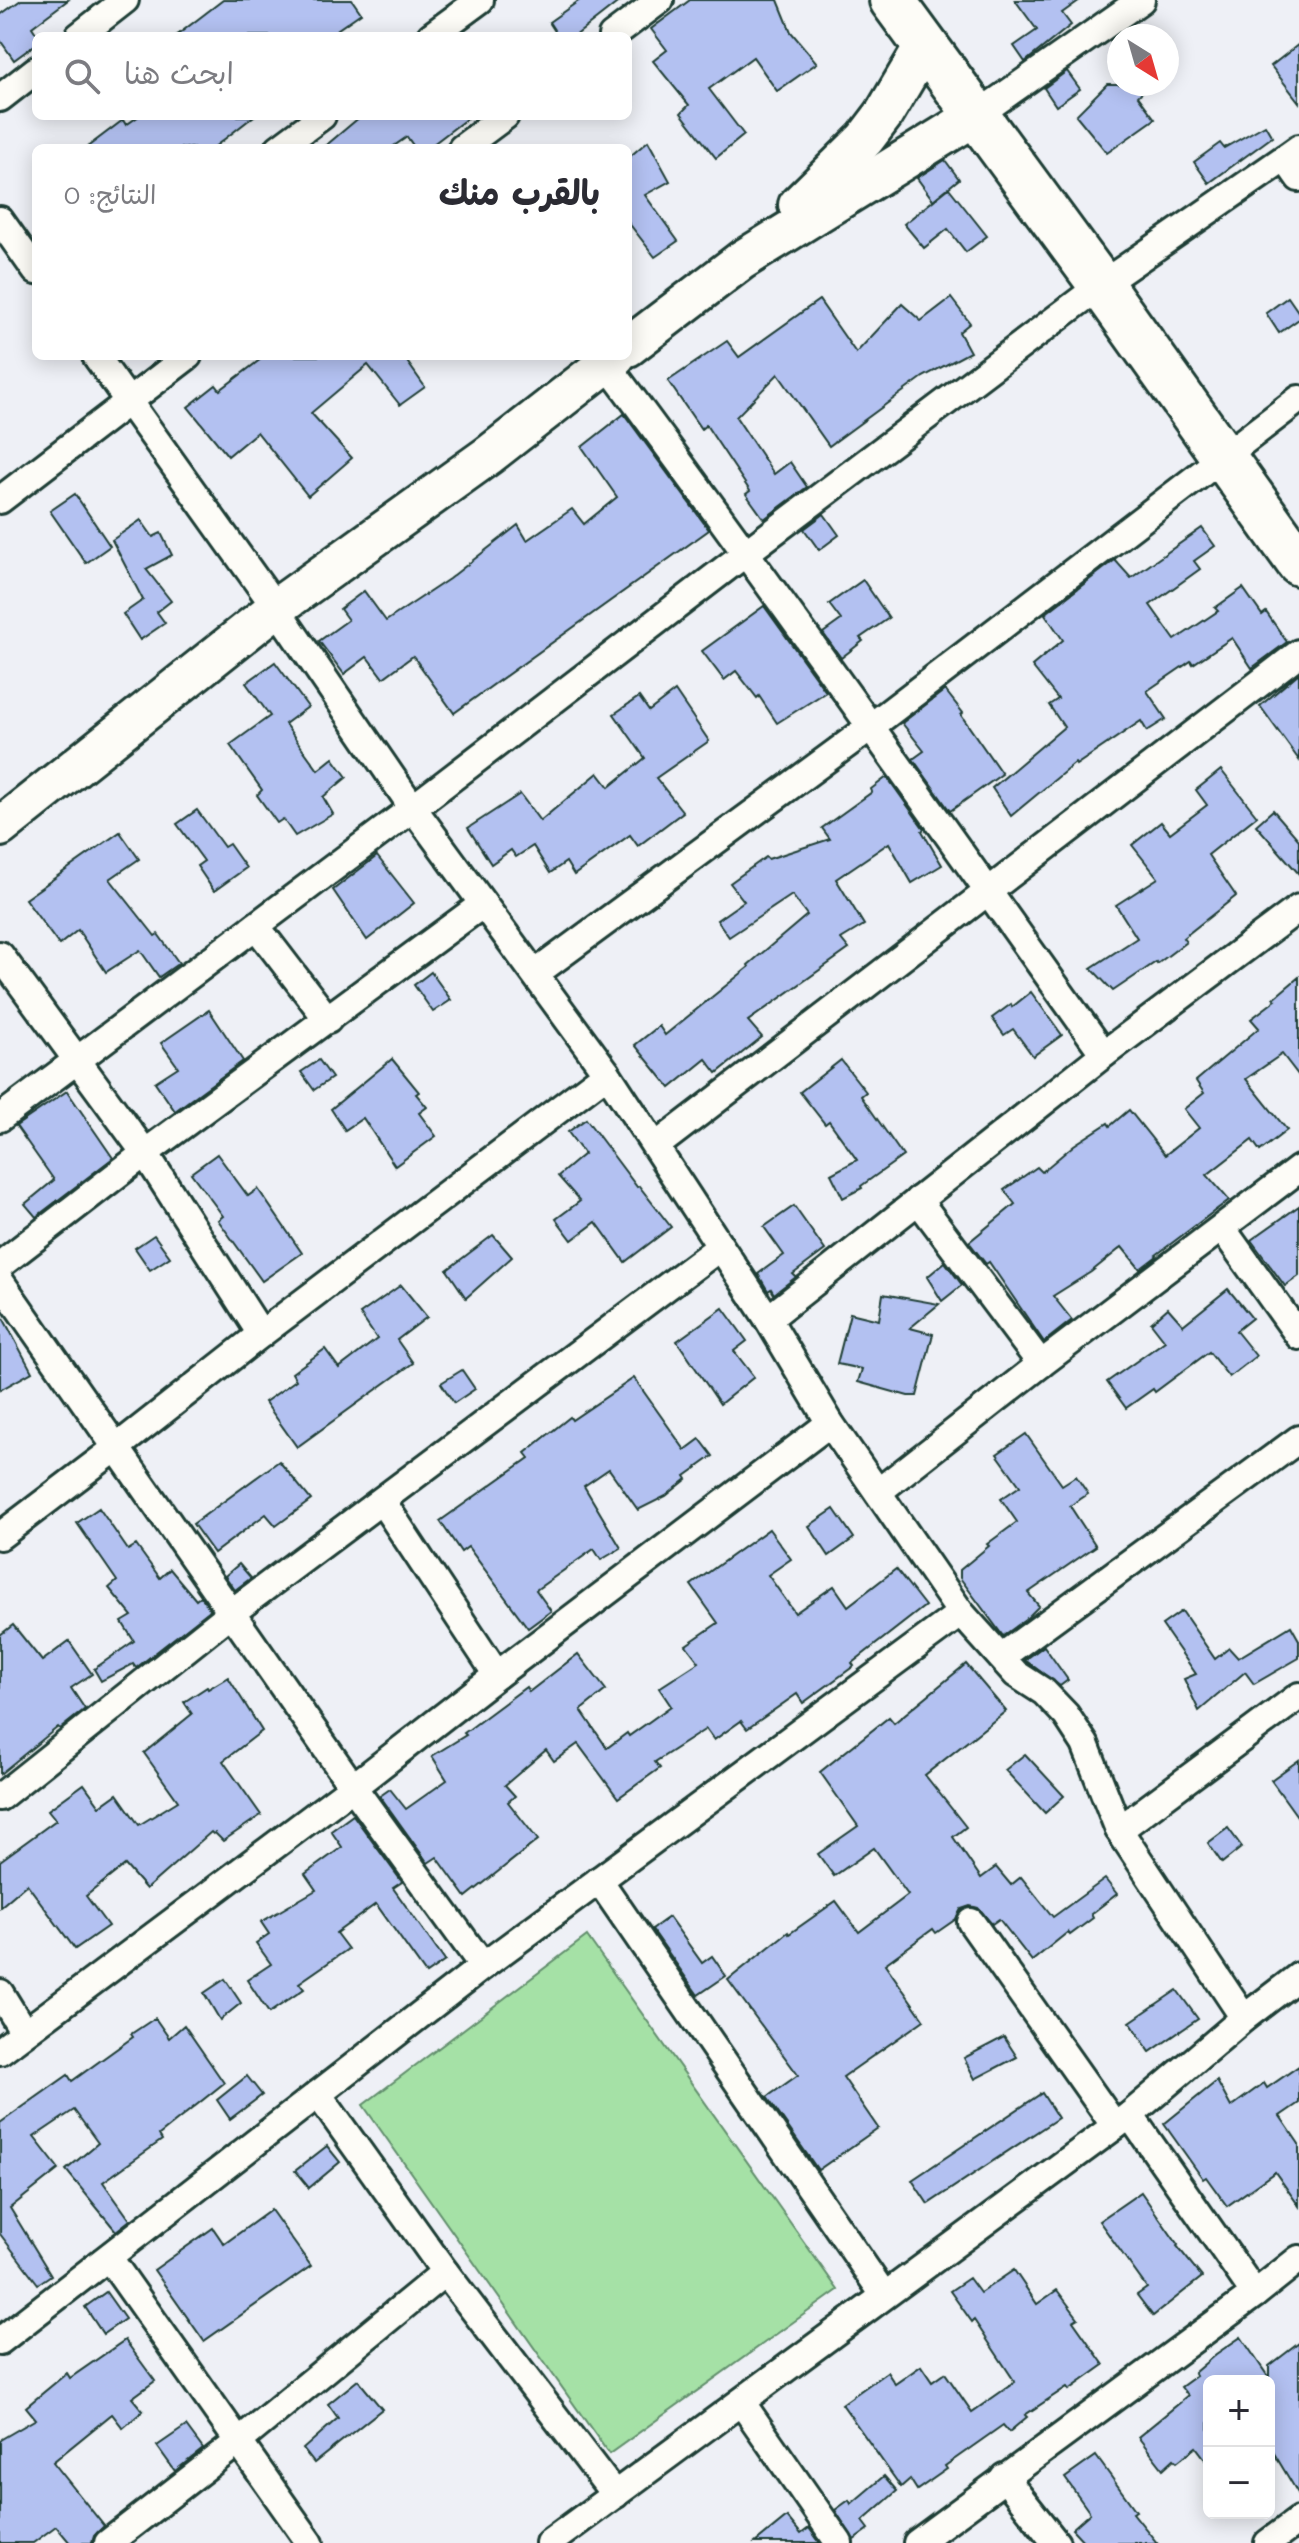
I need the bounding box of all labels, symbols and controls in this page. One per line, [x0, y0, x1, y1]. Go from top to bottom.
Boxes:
north arrow [1107, 24, 1179, 96]
search box [32, 32, 632, 120]
text: ابحث هنا [124, 52, 234, 92]
icon: search [60, 54, 104, 98]
text: بالقرب منك [439, 169, 600, 214]
text: النتائج: 0 [64, 177, 156, 211]
map controls [1203, 2375, 1275, 2519]
button: + [1203, 2375, 1275, 2447]
button: − [1203, 2447, 1275, 2519]

